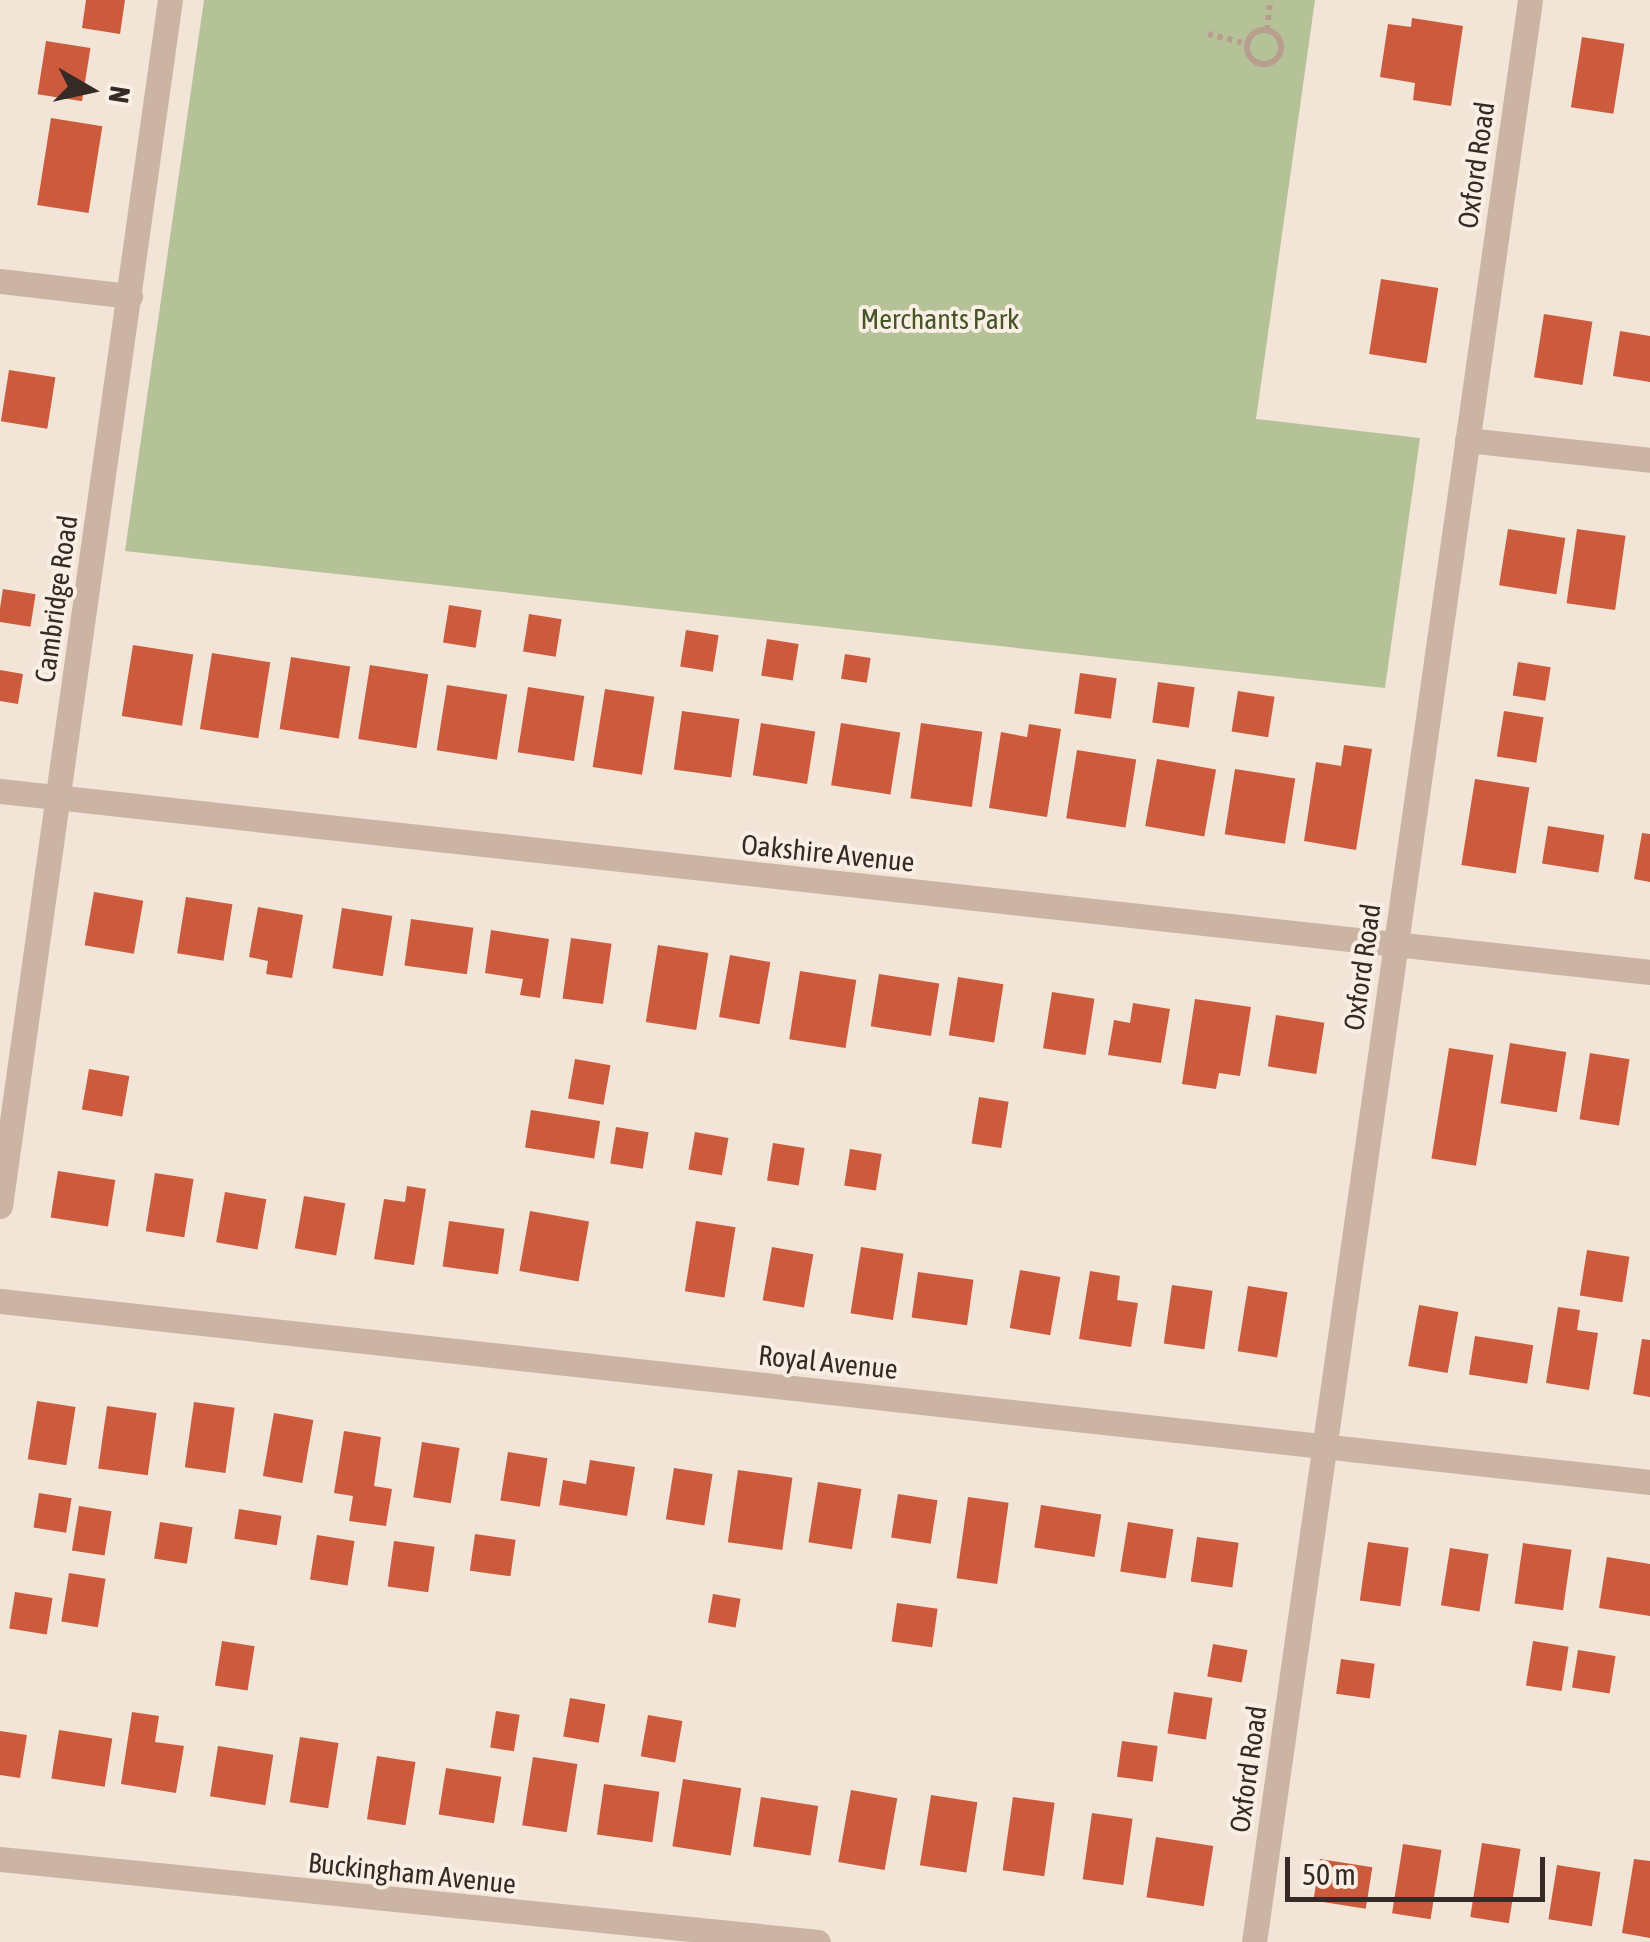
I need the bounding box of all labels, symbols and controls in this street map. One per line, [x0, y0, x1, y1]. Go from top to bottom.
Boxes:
north arrow [40, 40, 140, 140]
text: N [103, 84, 137, 105]
street label: Oxford Road [1451, 100, 1501, 230]
park label: Merchants Park [861, 302, 1019, 336]
street label: Cambridge Road [28, 513, 84, 685]
street label: Oakshire Avenue [740, 827, 916, 879]
street label: Oxford Road [1337, 902, 1387, 1032]
street label: Royal Avenue [757, 1338, 899, 1386]
street label: Oxford Road [1223, 1704, 1273, 1834]
scale bar [1290, 1837, 1550, 1899]
street label: Buckingham Avenue [306, 1845, 518, 1901]
text: 50 m [1302, 1857, 1356, 1891]

